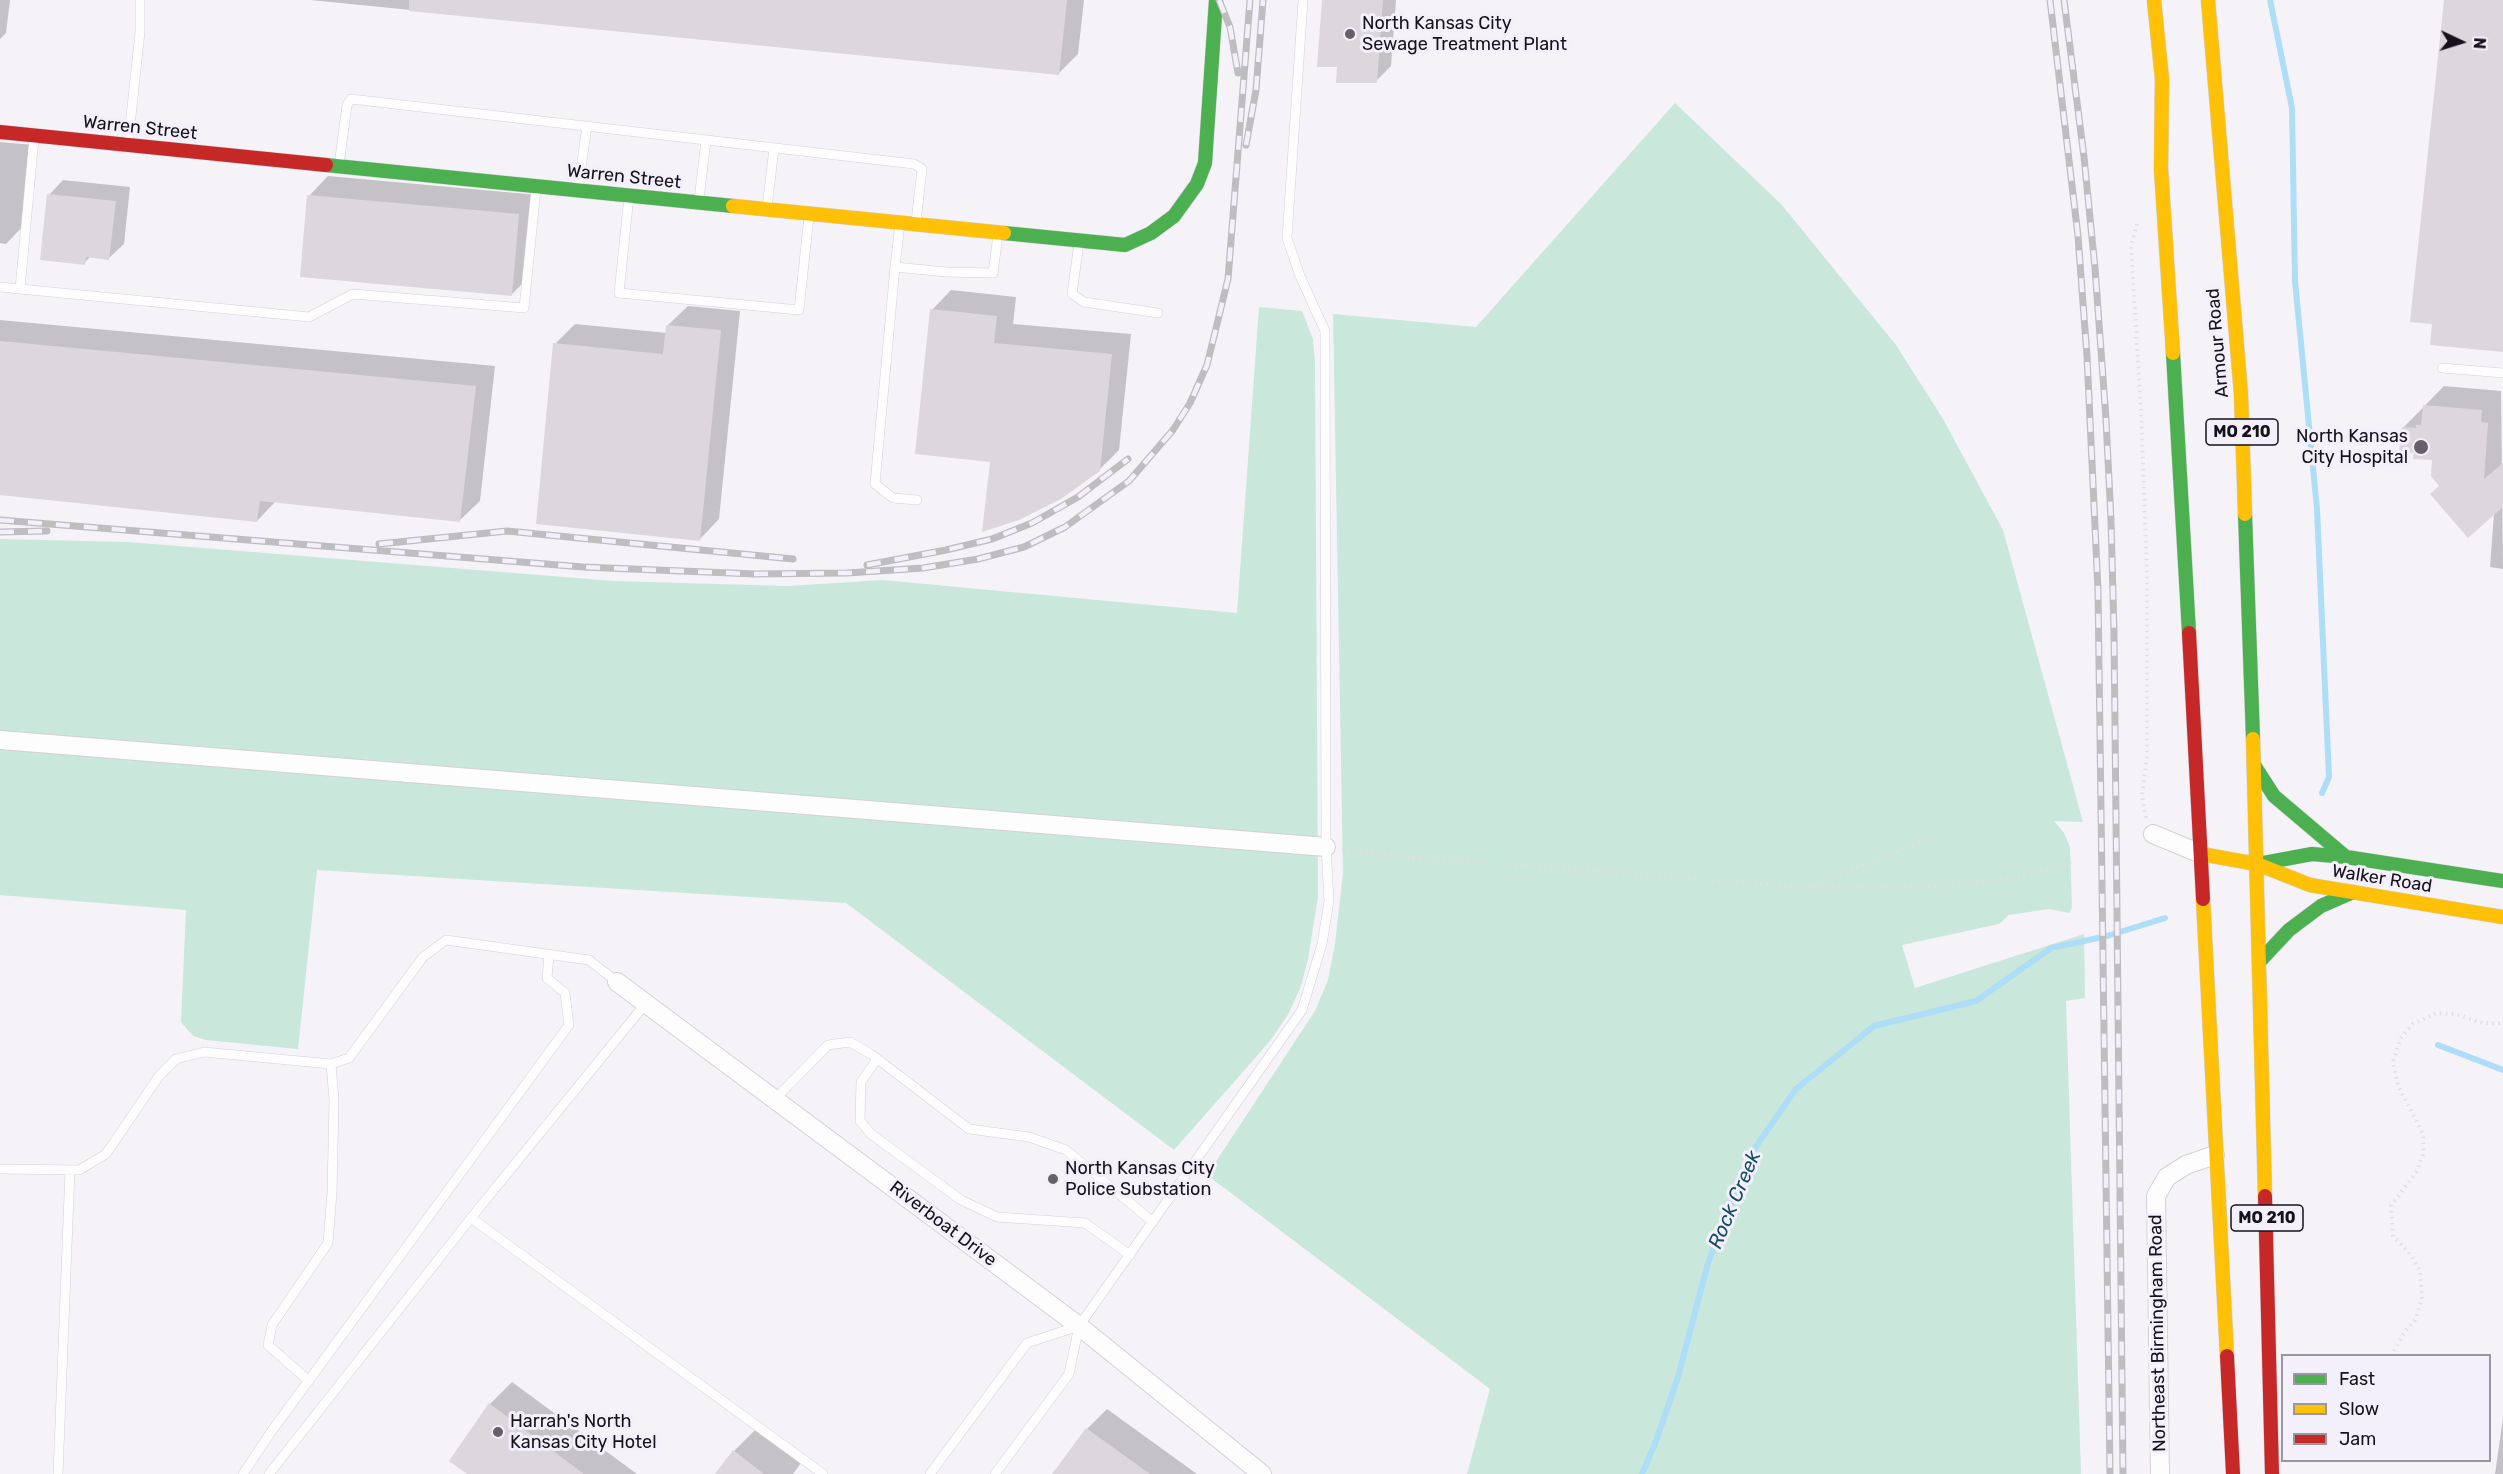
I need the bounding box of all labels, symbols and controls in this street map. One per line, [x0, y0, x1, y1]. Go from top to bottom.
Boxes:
north arrow [2431, 12, 2491, 72]
place label: North Kansas City Sewage Treatment Plant [1362, 13, 1567, 56]
marker: North Kansas City Sewage Treatment Plant [1343, 27, 1357, 41]
text: N [2470, 37, 2489, 50]
street label: Warren Street [82, 111, 198, 145]
street label: Warren Street [566, 160, 682, 194]
street label: Armour Road [2202, 287, 2234, 399]
road number: MO 210 [2206, 419, 2278, 445]
place label: North Kansas City Hospital [2296, 426, 2408, 468]
marker: North Kansas City Hospital [2412, 438, 2430, 456]
street label: Walker Road [2330, 860, 2434, 898]
water label: Rock Creek [1704, 1147, 1766, 1253]
place label: North Kansas City Police Substation [1065, 1158, 1215, 1200]
marker: North Kansas City Police Substation [1046, 1172, 1060, 1186]
street label: Riverboat Drive [885, 1177, 1001, 1271]
road number: MO 210 [2231, 1205, 2303, 1231]
street label: Northeast Birmingham Road [2145, 1214, 2171, 1452]
legend [2281, 1354, 2491, 1462]
text: Fast [2339, 1368, 2375, 1390]
text: Slow [2339, 1398, 2379, 1420]
place label: Harrah's North Kansas City Hotel [510, 1411, 657, 1454]
marker: Harrah's North Kansas City Hotel [491, 1425, 505, 1439]
text: Jam [2339, 1428, 2376, 1450]

